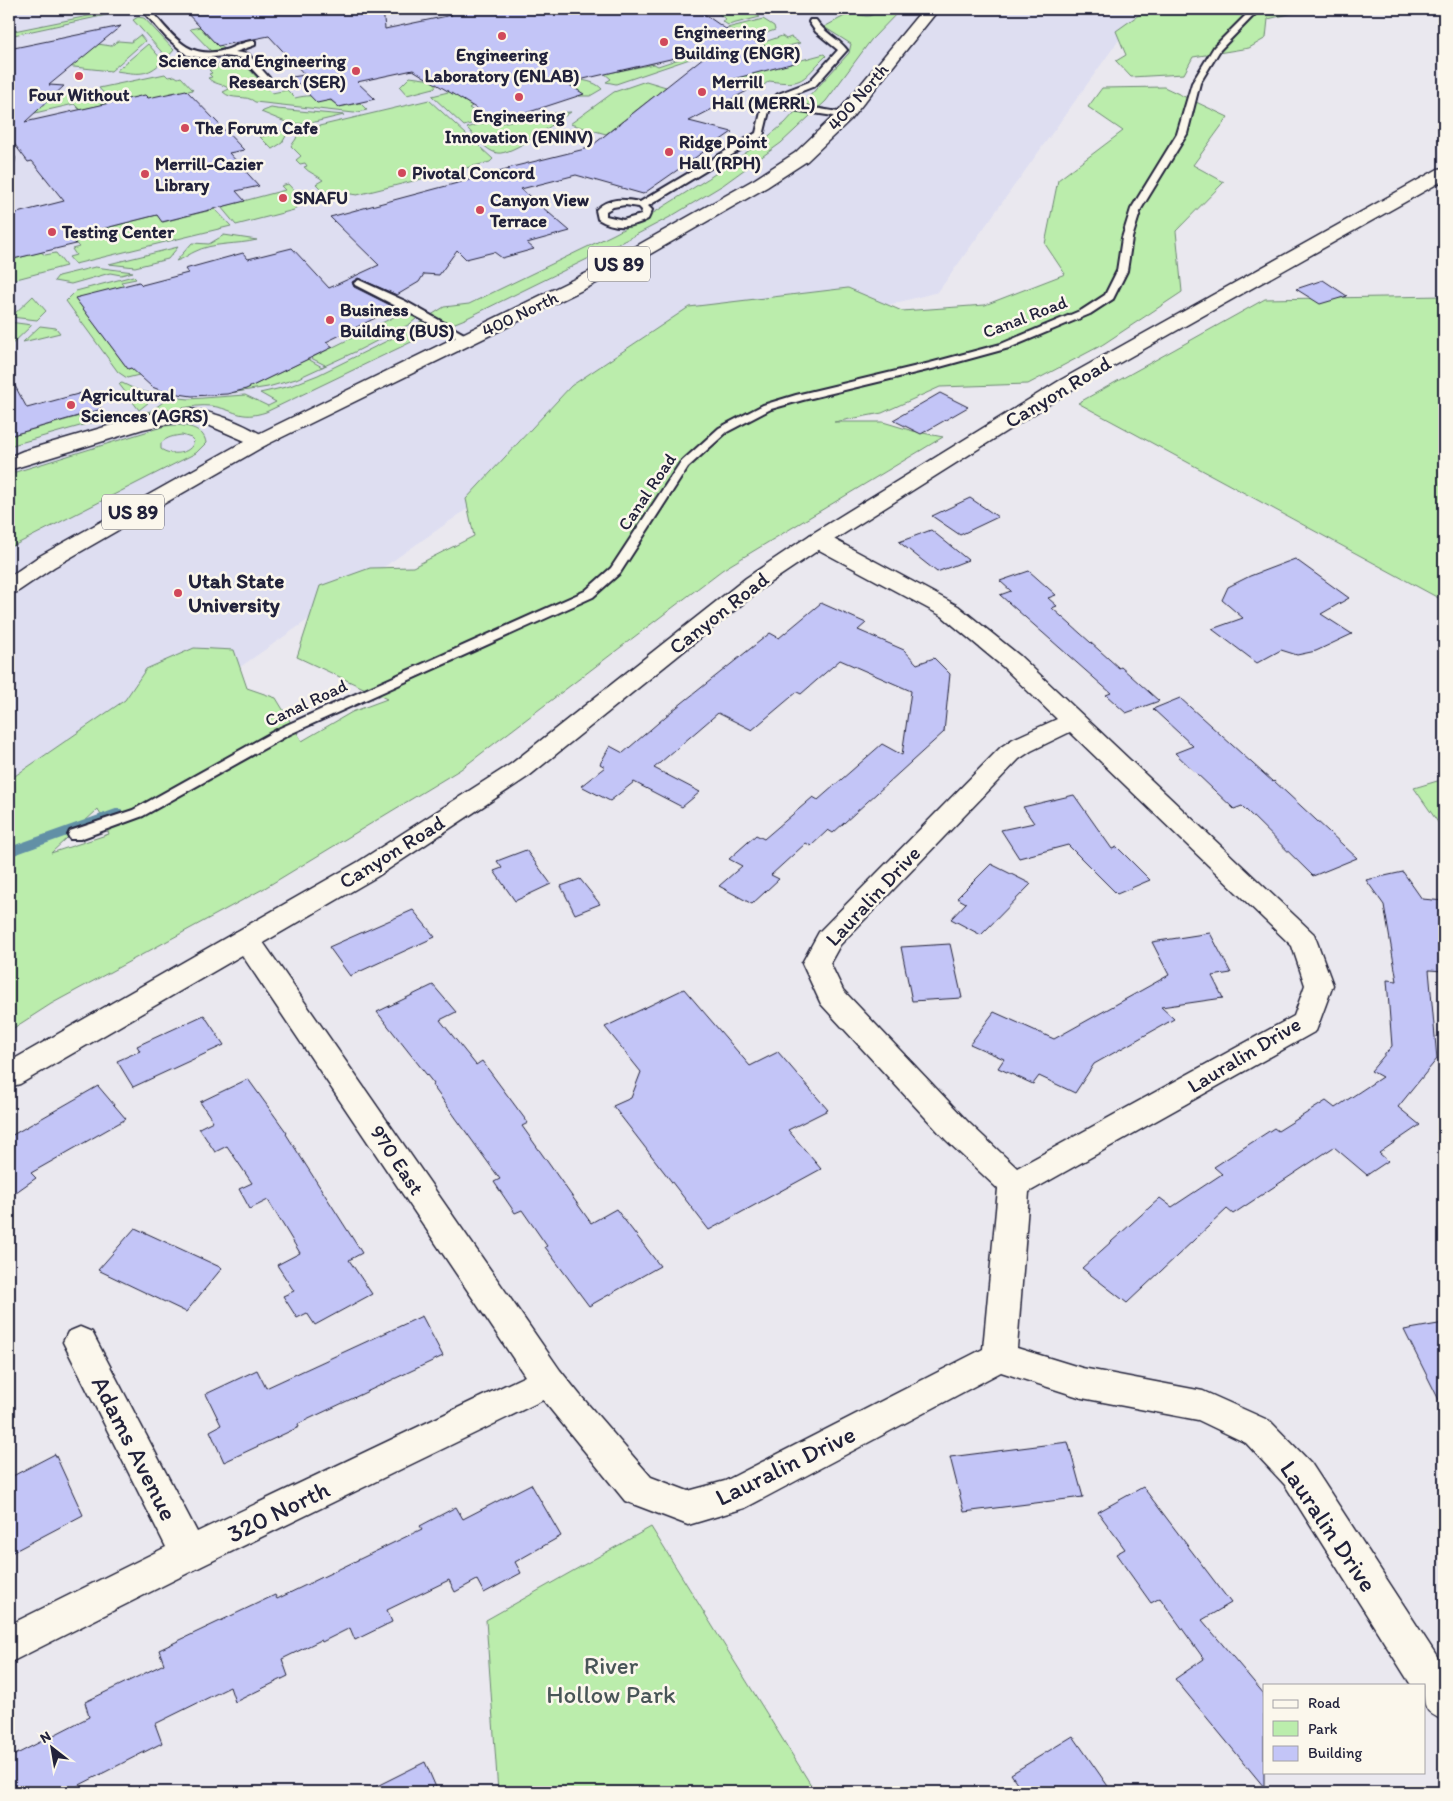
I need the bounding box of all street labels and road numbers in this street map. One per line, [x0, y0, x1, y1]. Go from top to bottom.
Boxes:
street label: 400 North [823, 59, 893, 135]
road number: US 89 [588, 246, 650, 282]
street label: 400 North [478, 286, 562, 342]
street label: Canal Road [980, 291, 1070, 343]
street label: Canyon Road [1000, 350, 1116, 433]
street label: Canal Road [613, 449, 681, 535]
road number: US 89 [102, 494, 164, 530]
street label: Canyon Road [664, 566, 774, 659]
street label: Canal Road [261, 674, 351, 732]
street label: Canyon Road [335, 809, 449, 894]
street label: Lauralin Drive [820, 840, 925, 951]
street label: Lauralin Drive [1183, 1011, 1305, 1098]
street label: 970 East [365, 1120, 430, 1199]
street label: Adams Avenue [86, 1371, 184, 1525]
street label: Lauralin Drive [710, 1418, 860, 1512]
street label: Lauralin Drive [1274, 1455, 1384, 1597]
street label: 320 North [222, 1473, 334, 1549]

